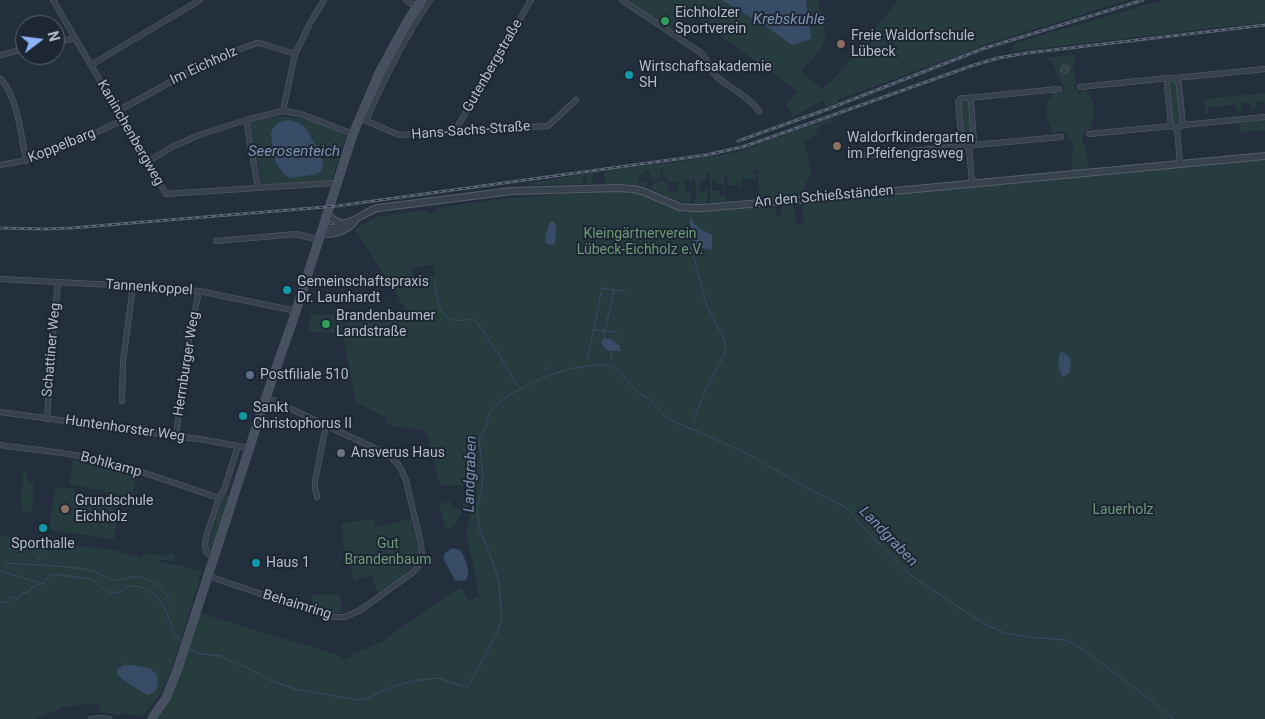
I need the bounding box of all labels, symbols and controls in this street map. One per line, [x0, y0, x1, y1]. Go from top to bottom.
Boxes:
place label: Eichholzer Sportverein [675, 5, 746, 38]
water label: Krebskuhle [753, 11, 825, 29]
north arrow [15, 15, 65, 65]
marker: Eichholzer Sportverein [659, 15, 671, 27]
street label: Gutenbergstraße [460, 17, 526, 115]
place label: Freie Waldorfschule Lübeck [851, 28, 975, 60]
text: N [45, 30, 63, 43]
marker: Freie Waldorfschule Lübeck [835, 38, 847, 50]
street label: Im Eichholz [168, 43, 240, 89]
place label: Wirtschaftsakademie SH [639, 59, 772, 92]
marker: Wirtschaftsakademie SH [623, 69, 635, 81]
street label: Kaninchenbergweg [93, 77, 167, 189]
street label: Hans-Sachs-Straße [411, 118, 531, 144]
street label: Koppelbarg [26, 125, 98, 167]
place label: Waldorfkindergarten im Pfeifengrasweg [847, 130, 974, 162]
marker: Waldorfkindergarten im Pfeifengrasweg [831, 140, 843, 152]
water label: Seerosenteich [248, 143, 340, 161]
street label: An den Schießständen [754, 183, 894, 211]
park label: Kleingärtnerverein Lübeck-Eichholz e.V. [577, 226, 703, 258]
place label: Gemeinschaftspraxis Dr. Launhardt [297, 274, 429, 306]
street label: Tannenkoppel [105, 277, 193, 299]
marker: Gemeinschaftspraxis Dr. Launhardt [281, 284, 293, 296]
street label: Schattiner Weg [40, 302, 64, 398]
place label: Brandenbaumer Landstraße [336, 308, 435, 341]
street label: Herrnburger Weg [170, 310, 204, 418]
marker: Brandenbaumer Landstraße [320, 318, 332, 330]
place label: Postfiliale 510 [260, 367, 349, 383]
marker: Postfiliale 510 [244, 369, 256, 381]
place label: Sankt Christophorus II [253, 400, 352, 432]
marker: Sankt Christophorus II [237, 410, 249, 422]
street label: Huntenhorster Weg [64, 412, 186, 446]
water label: Landgraben [461, 435, 481, 513]
place label: Ansverus Haus [351, 445, 445, 461]
marker: Ansverus Haus [335, 447, 347, 459]
street label: Bohlkamp [79, 449, 143, 481]
place label: Grundschule Eichholz [75, 493, 153, 526]
park label: Lauerholz [1092, 502, 1154, 518]
marker: Grundschule Eichholz [59, 503, 71, 515]
water label: Landgraben [855, 503, 921, 571]
marker: Sporthalle [37, 522, 49, 534]
place label: Sporthalle [11, 536, 75, 552]
park label: Gut Brandenbaum [344, 536, 432, 568]
place label: Haus 1 [266, 555, 310, 571]
marker: Haus 1 [250, 557, 262, 569]
street label: Behaimring [261, 587, 333, 623]

